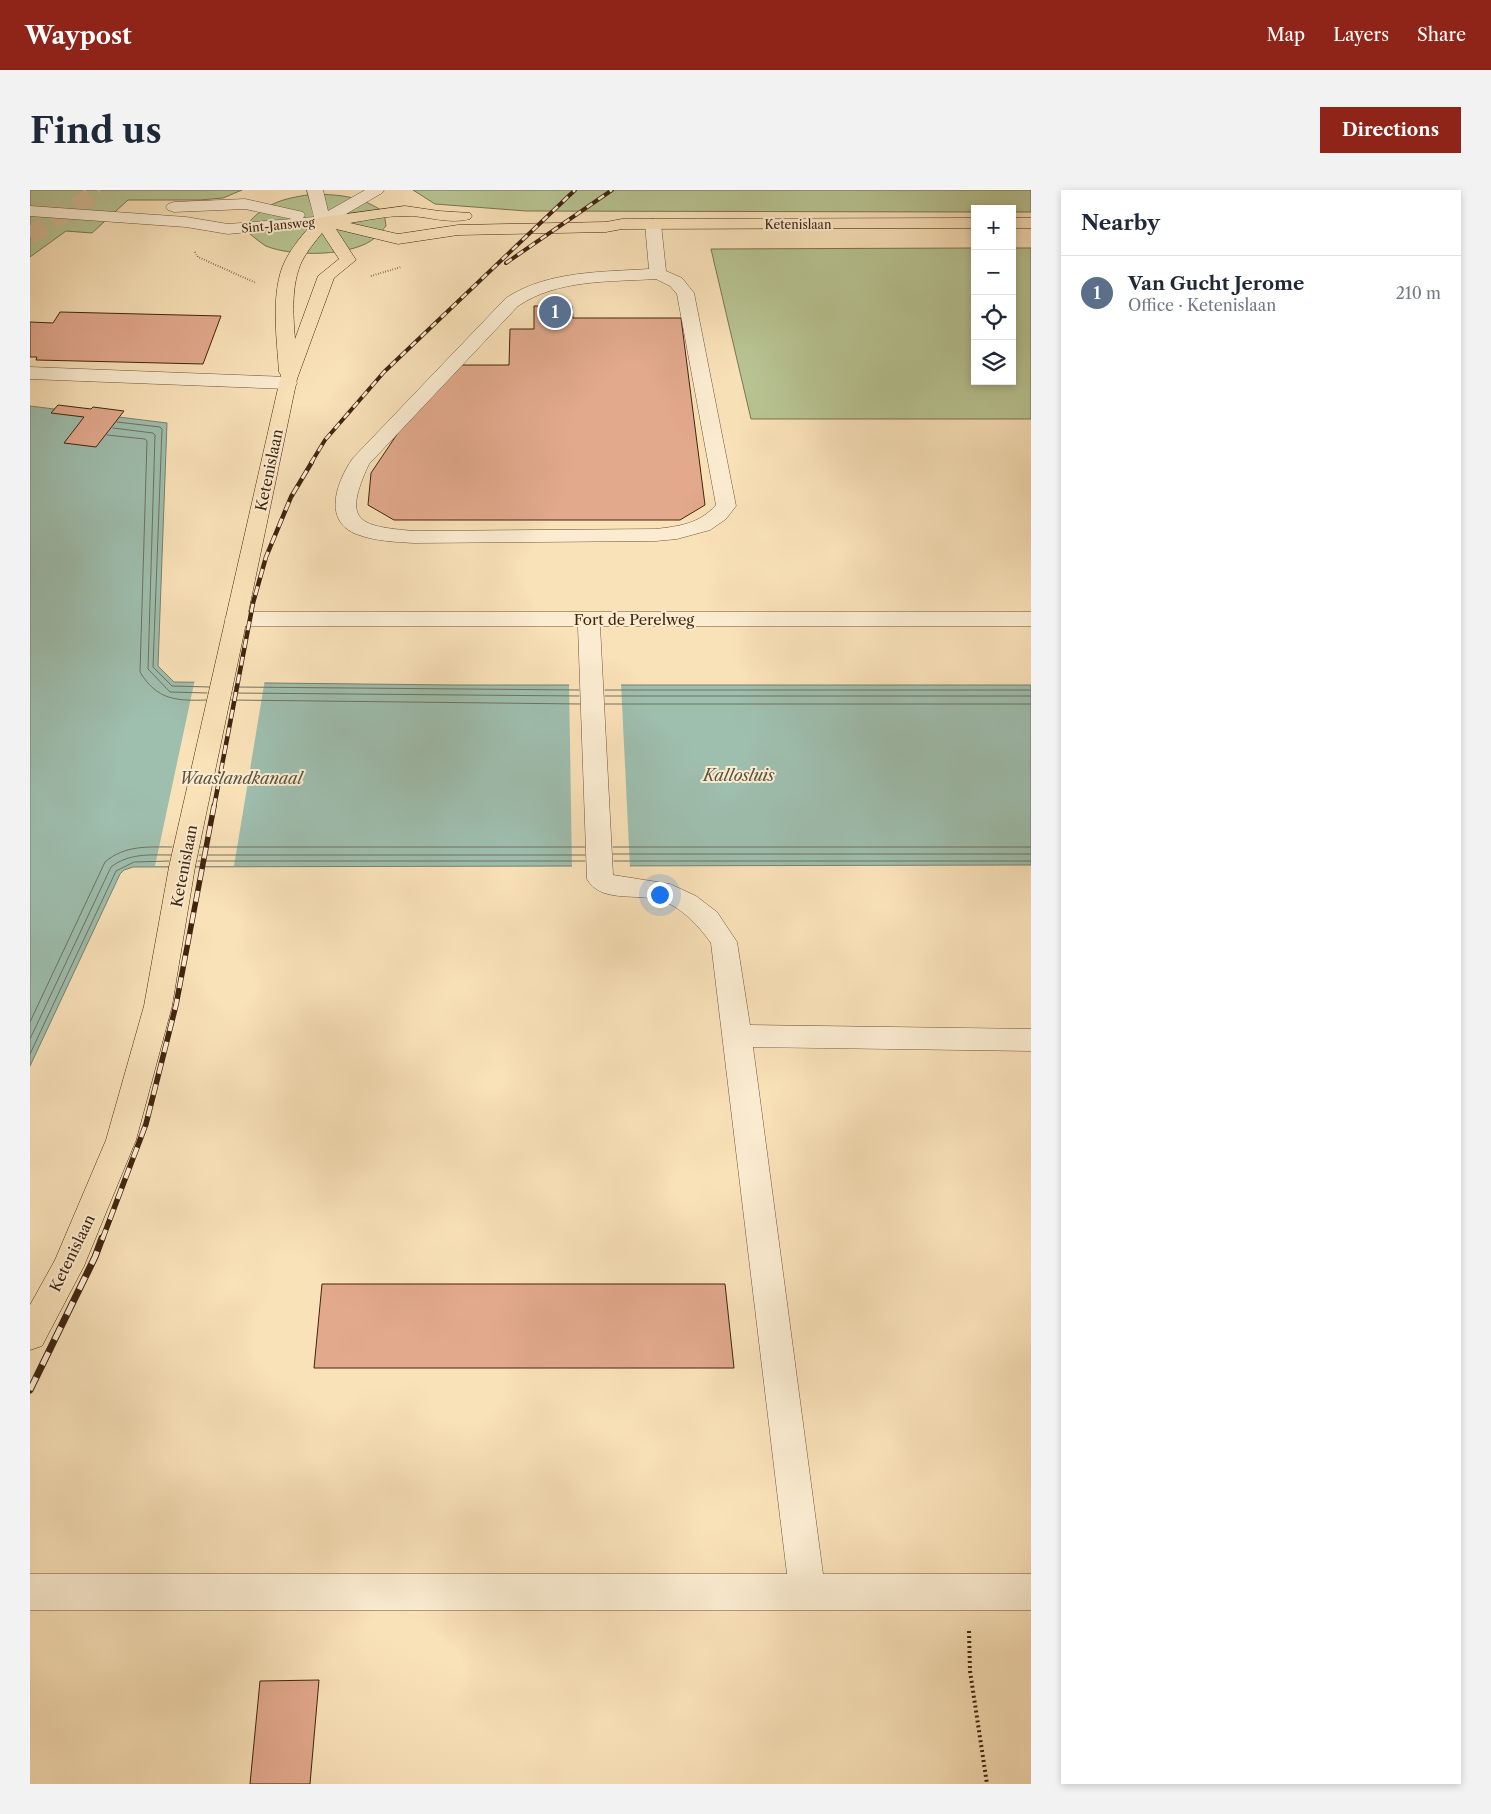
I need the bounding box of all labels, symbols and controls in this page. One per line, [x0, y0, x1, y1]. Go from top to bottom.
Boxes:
text: Waypost [25, 21, 132, 50]
text: Map [1267, 24, 1305, 46]
text: Layers [1333, 24, 1389, 46]
text: Share [1417, 24, 1466, 46]
button: Directions [1320, 107, 1461, 153]
text: Find us [30, 109, 162, 152]
map controls [971, 205, 1016, 385]
button: + [971, 205, 1016, 250]
text: Nearby [1081, 210, 1160, 235]
street label: Sint-Jansweg [241, 214, 316, 236]
street label: Ketenislaan [765, 217, 832, 232]
button: − [971, 250, 1016, 295]
text: Van Gucht Jerome [1128, 272, 1304, 295]
text: 1 [1093, 283, 1101, 303]
text: 210 m [1396, 283, 1441, 303]
pin: 1 [539, 293, 571, 331]
button: locate [971, 295, 1016, 340]
text: Office · Ketenislaan [1128, 295, 1276, 315]
button: layers [971, 340, 1016, 385]
street label: Ketenislaan [251, 427, 287, 513]
street label: Fort de Perelweg [574, 610, 694, 629]
water label: Kallosluis [701, 765, 775, 785]
water label: Waaslandkanaal [179, 768, 305, 788]
street label: Ketenislaan [167, 823, 201, 909]
your location [647, 882, 673, 908]
street label: Ketenislaan [45, 1211, 99, 1295]

